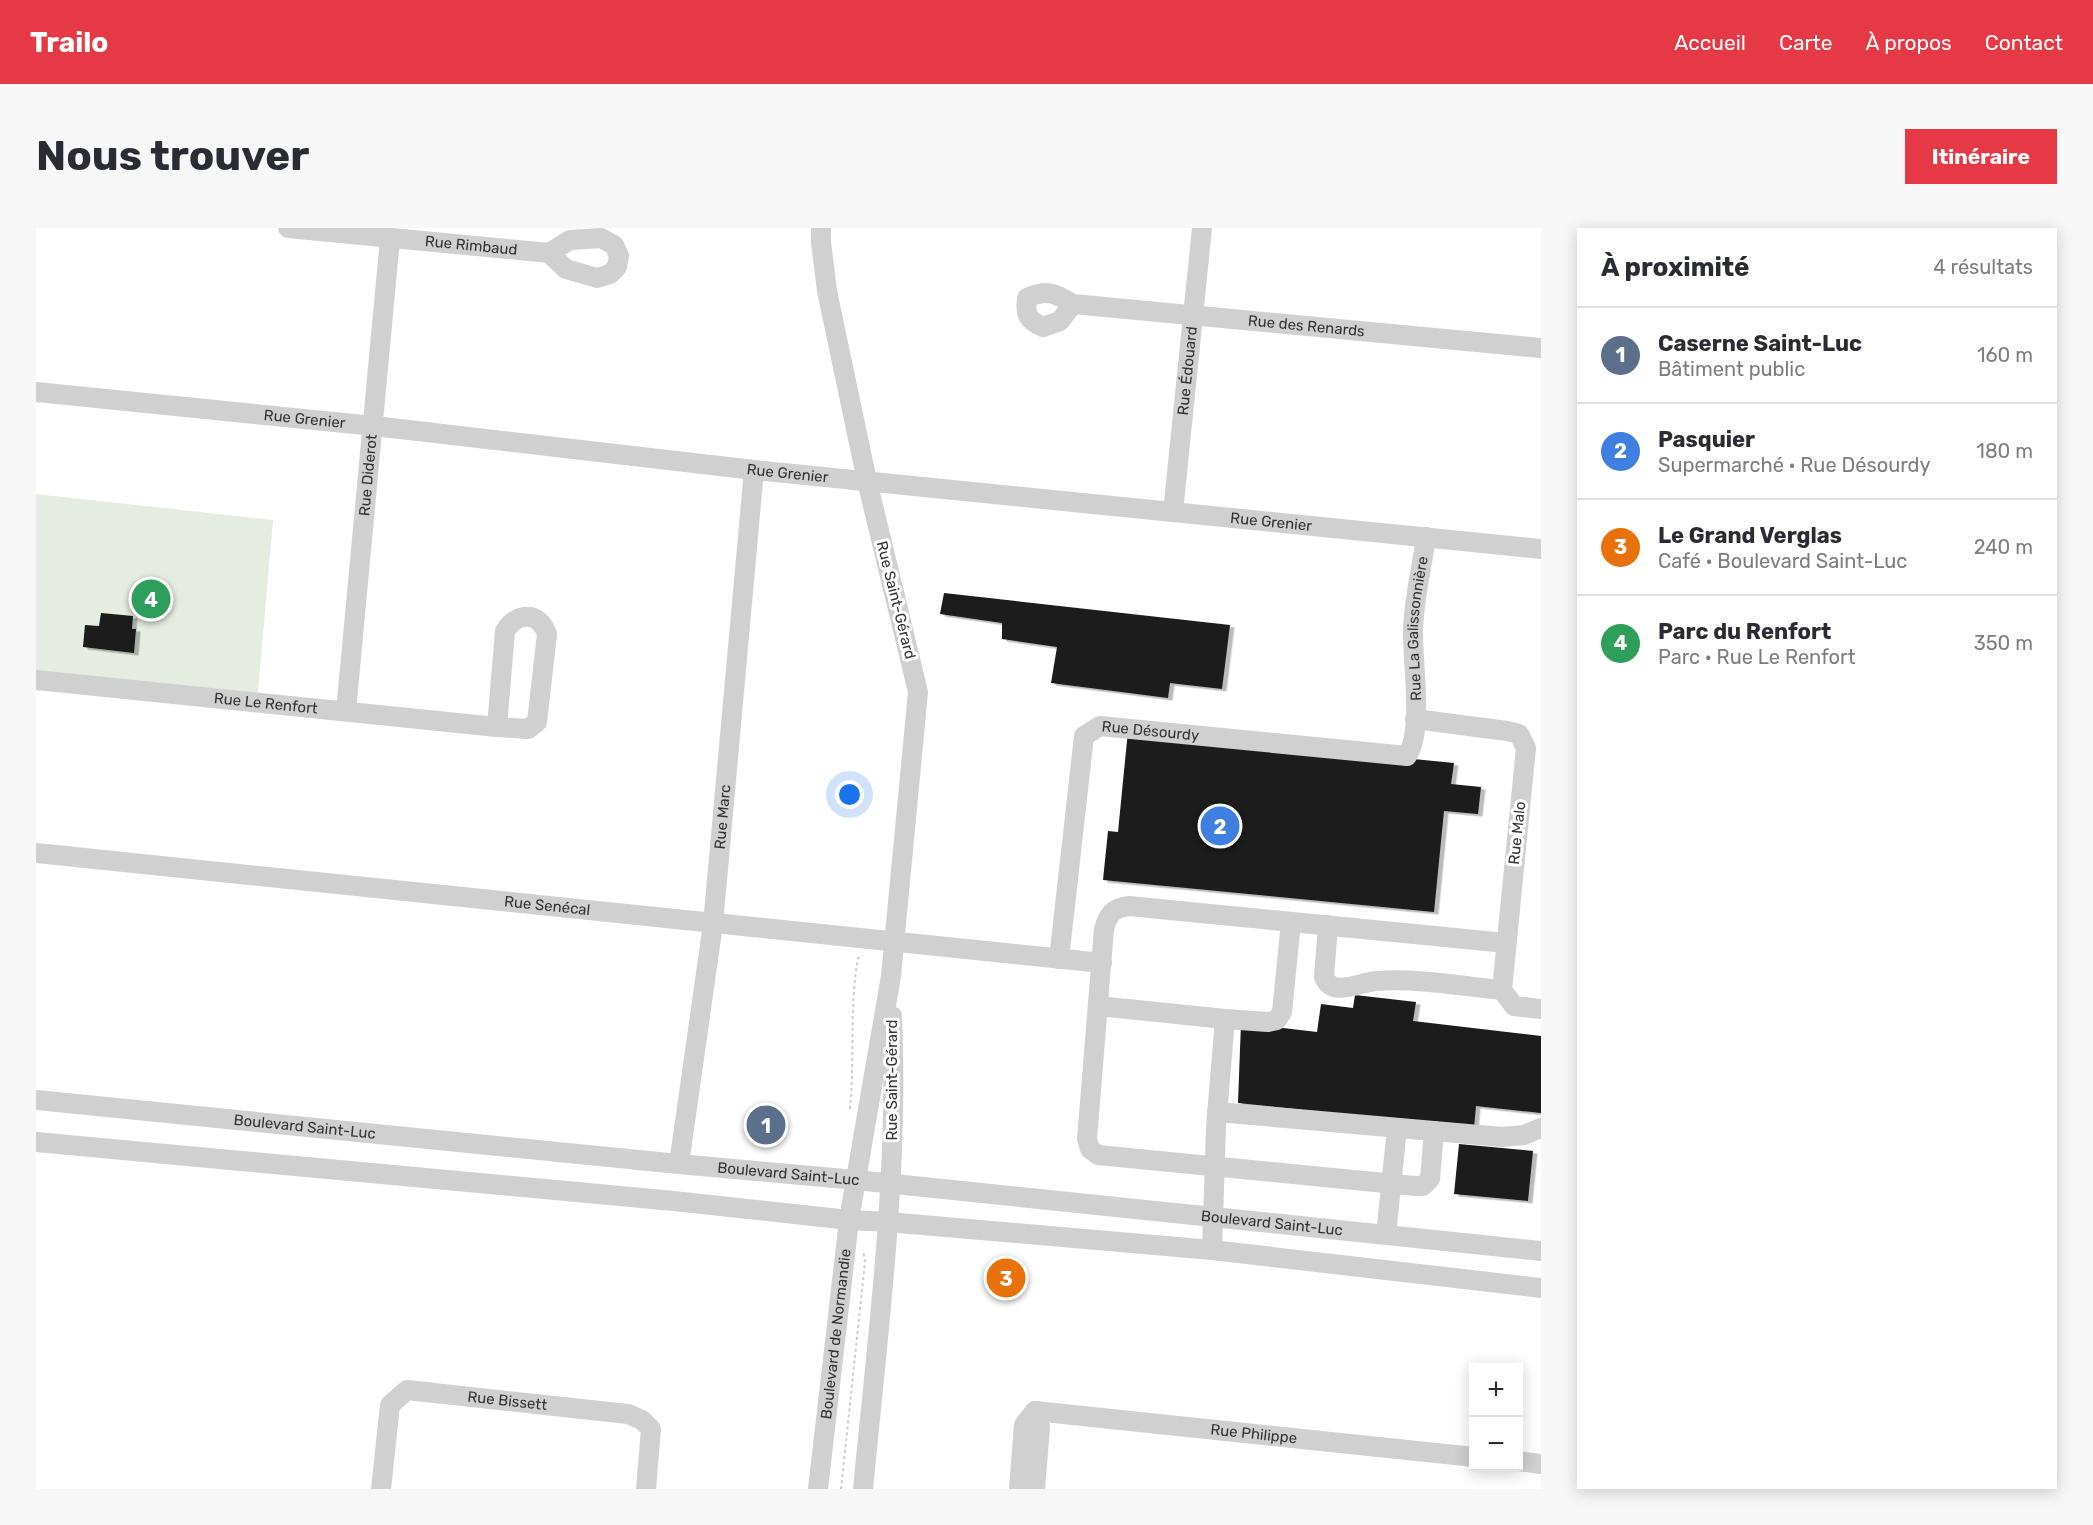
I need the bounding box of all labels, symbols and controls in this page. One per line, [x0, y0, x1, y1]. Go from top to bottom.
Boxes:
text: Trailo [30, 26, 108, 59]
text: Accueil [1674, 30, 1746, 55]
text: Carte [1779, 30, 1832, 55]
text: À propos [1865, 30, 1952, 55]
text: Contact [1985, 30, 2063, 55]
button: Itinéraire [1905, 129, 2057, 184]
text: Nous trouver [36, 131, 309, 181]
street label: Rue Rimbaud [424, 232, 518, 259]
text: À proximité [1601, 252, 1750, 283]
text: 4 résultats [1933, 255, 2033, 279]
street label: Rue des Renards [1247, 311, 1366, 340]
street label: Rue Édouard [1174, 325, 1201, 416]
text: Caserne Saint-Luc [1658, 330, 1862, 357]
text: 1 [1616, 343, 1625, 367]
text: 160 m [1977, 343, 2033, 367]
text: Bâtiment public [1658, 357, 1805, 381]
street label: Rue Grenier [263, 406, 347, 432]
text: Pasquier [1658, 426, 1755, 453]
street label: Rue Diderot [355, 433, 381, 517]
text: 2 [1614, 439, 1627, 463]
text: 180 m [1976, 439, 2033, 463]
text: Supermarché · Rue Désourdy [1658, 453, 1931, 477]
street label: Rue Grenier [746, 460, 830, 486]
street label: Rue Grenier [1229, 509, 1313, 535]
text: Le Grand Verglas [1658, 522, 1842, 549]
text: 3 [1614, 535, 1627, 559]
text: 240 m [1974, 535, 2033, 559]
street label: Rue Saint-Gérard [873, 539, 919, 661]
text: Café · Boulevard Saint-Luc [1658, 549, 1907, 573]
street label: Rue La Galissonnière [1404, 555, 1432, 701]
pin: 4 [132, 576, 170, 622]
text: Parc du Renfort [1658, 618, 1831, 645]
text: 4 [1614, 631, 1627, 655]
text: 350 m [1974, 631, 2033, 655]
text: Parc · Rue Le Renfort [1658, 645, 1855, 669]
street label: Rue Le Renfort [213, 689, 319, 718]
street label: Rue Désourdy [1101, 717, 1200, 745]
your location [835, 780, 864, 809]
street label: Rue Marc [711, 784, 735, 850]
street label: Rue Malo [1505, 801, 1529, 865]
pin: 2 [1200, 804, 1240, 848]
street label: Rue Senécal [503, 892, 591, 919]
street label: Rue Saint-Gérard [883, 1019, 901, 1141]
pin: 1 [746, 1102, 786, 1148]
street label: Boulevard Saint-Luc [233, 1111, 377, 1143]
street label: Boulevard Saint-Luc [717, 1159, 860, 1189]
street label: Boulevard Saint-Luc [1200, 1207, 1344, 1239]
street label: Boulevard de Normandie [817, 1248, 855, 1420]
pin: 3 [986, 1256, 1026, 1300]
map controls [1469, 1363, 1523, 1471]
button: + [1469, 1363, 1523, 1417]
street label: Rue Bissett [466, 1388, 548, 1414]
button: − [1469, 1417, 1523, 1471]
street label: Rue Philippe [1210, 1420, 1298, 1447]

